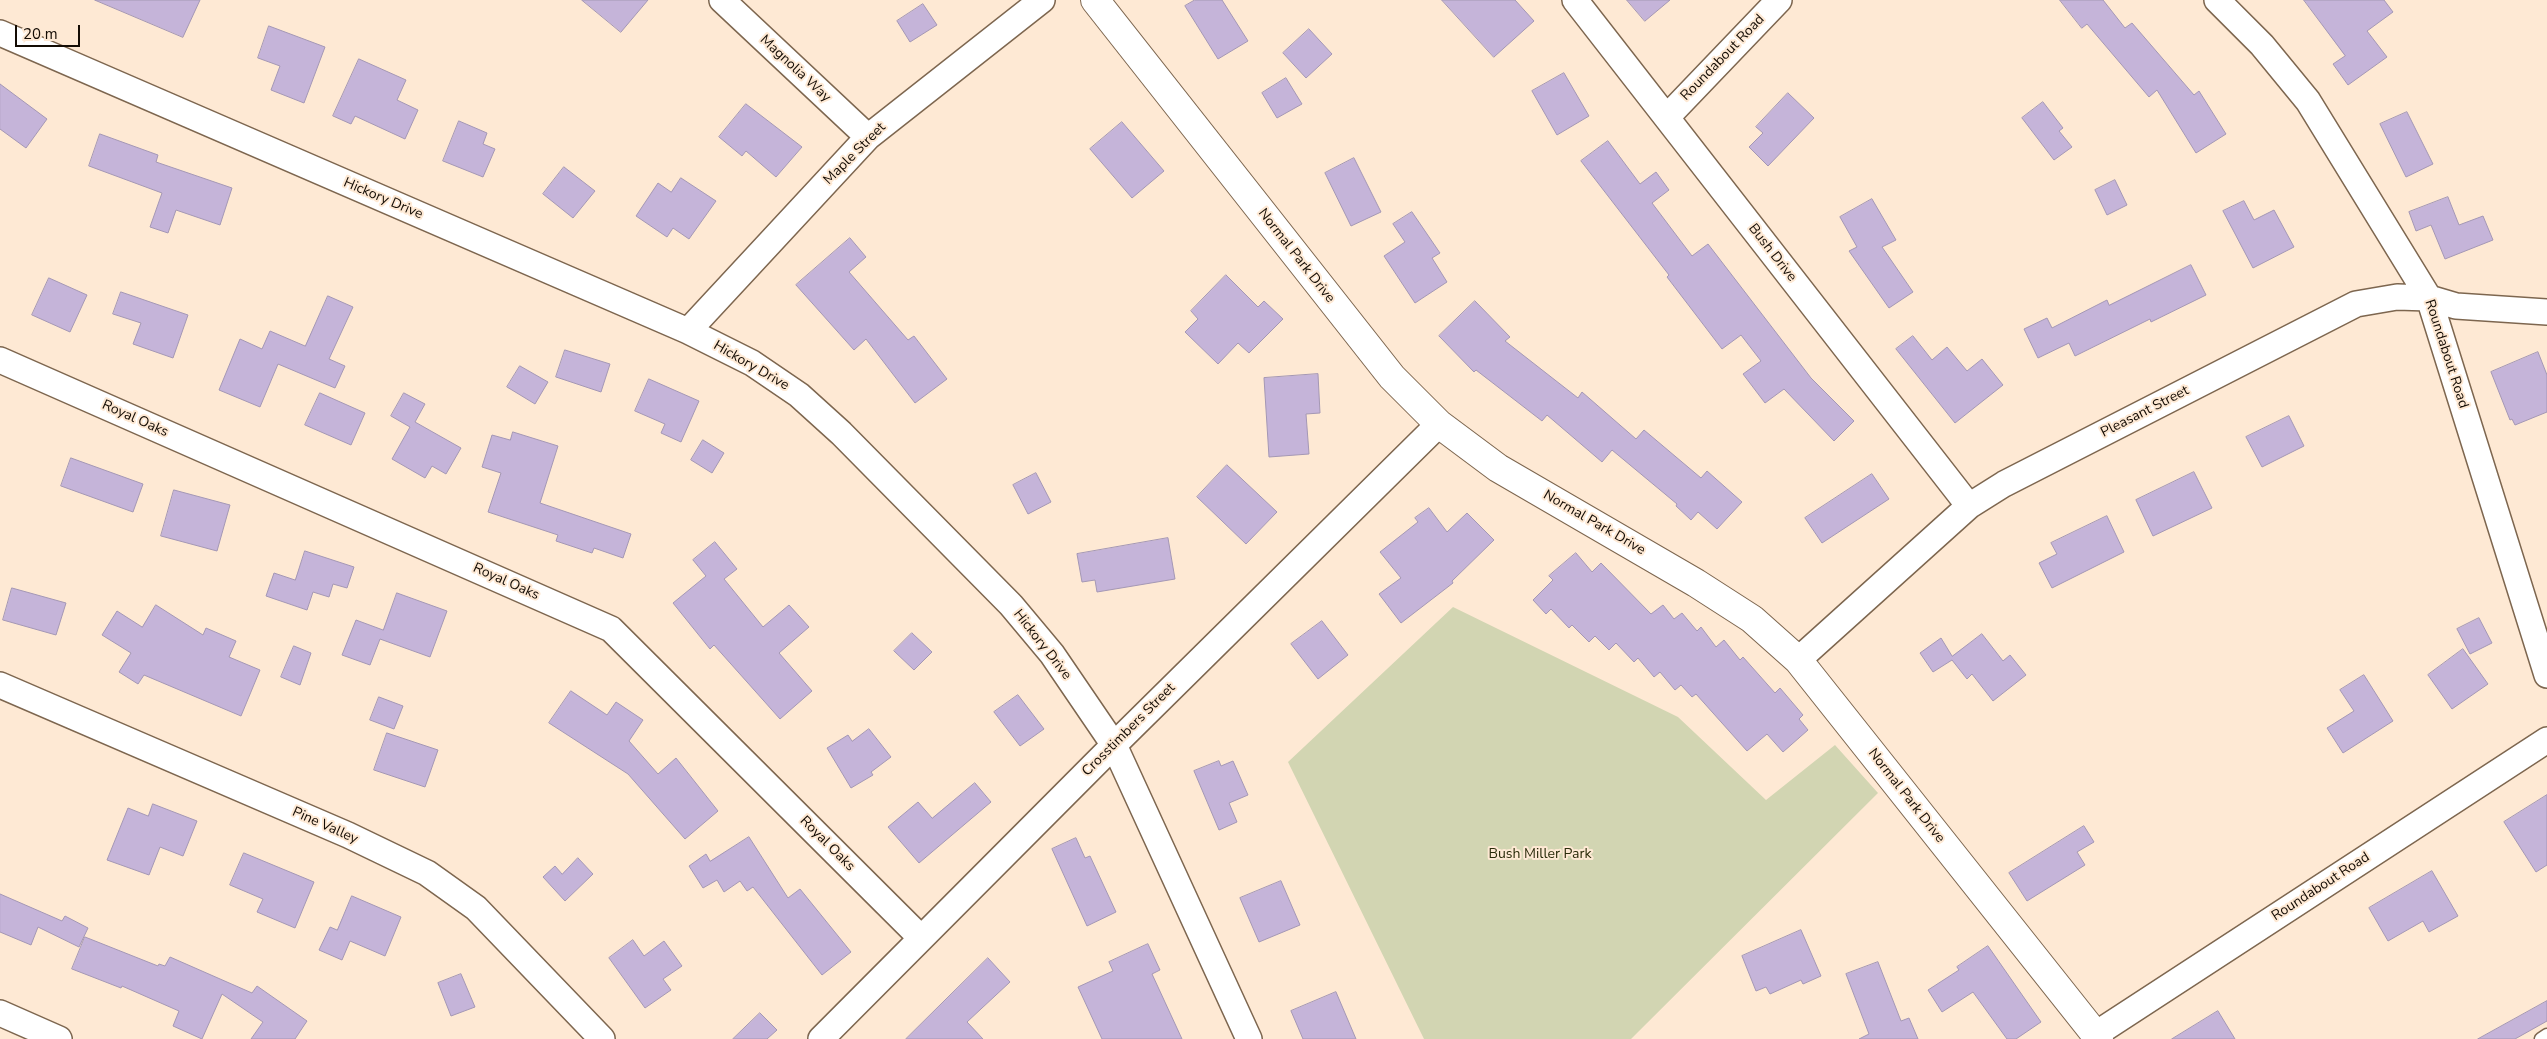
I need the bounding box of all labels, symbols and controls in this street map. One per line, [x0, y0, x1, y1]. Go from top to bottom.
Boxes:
street label: Roundabout Road [1678, 11, 1768, 105]
scale bar [18, 15, 82, 47]
text: 20 m [23, 24, 58, 44]
street label: Magnolia Way [756, 32, 834, 106]
street label: Maple Street [820, 119, 890, 189]
street label: Hickory Drive [341, 175, 425, 223]
street label: Normal Park Drive [1254, 205, 1338, 307]
street label: Bush Drive [1744, 221, 1800, 285]
street label: Roundabout Road [2421, 298, 2471, 410]
street label: Hickory Drive [710, 338, 792, 394]
street label: Pleasant Street [2098, 383, 2192, 441]
street label: Royal Oaks [99, 397, 171, 441]
street label: Normal Park Drive [1540, 487, 1648, 559]
street label: Royal Oaks [470, 560, 542, 604]
street label: Hickory Drive [1009, 607, 1075, 683]
street label: Crosstimbers Street [1079, 680, 1179, 780]
street label: Normal Park Drive [1864, 745, 1948, 847]
street label: Pine Valley [290, 804, 360, 848]
street label: Royal Oaks [796, 813, 858, 875]
park label: Bush Miller Park [1488, 847, 1592, 863]
street label: Roundabout Road [2269, 849, 2373, 925]

